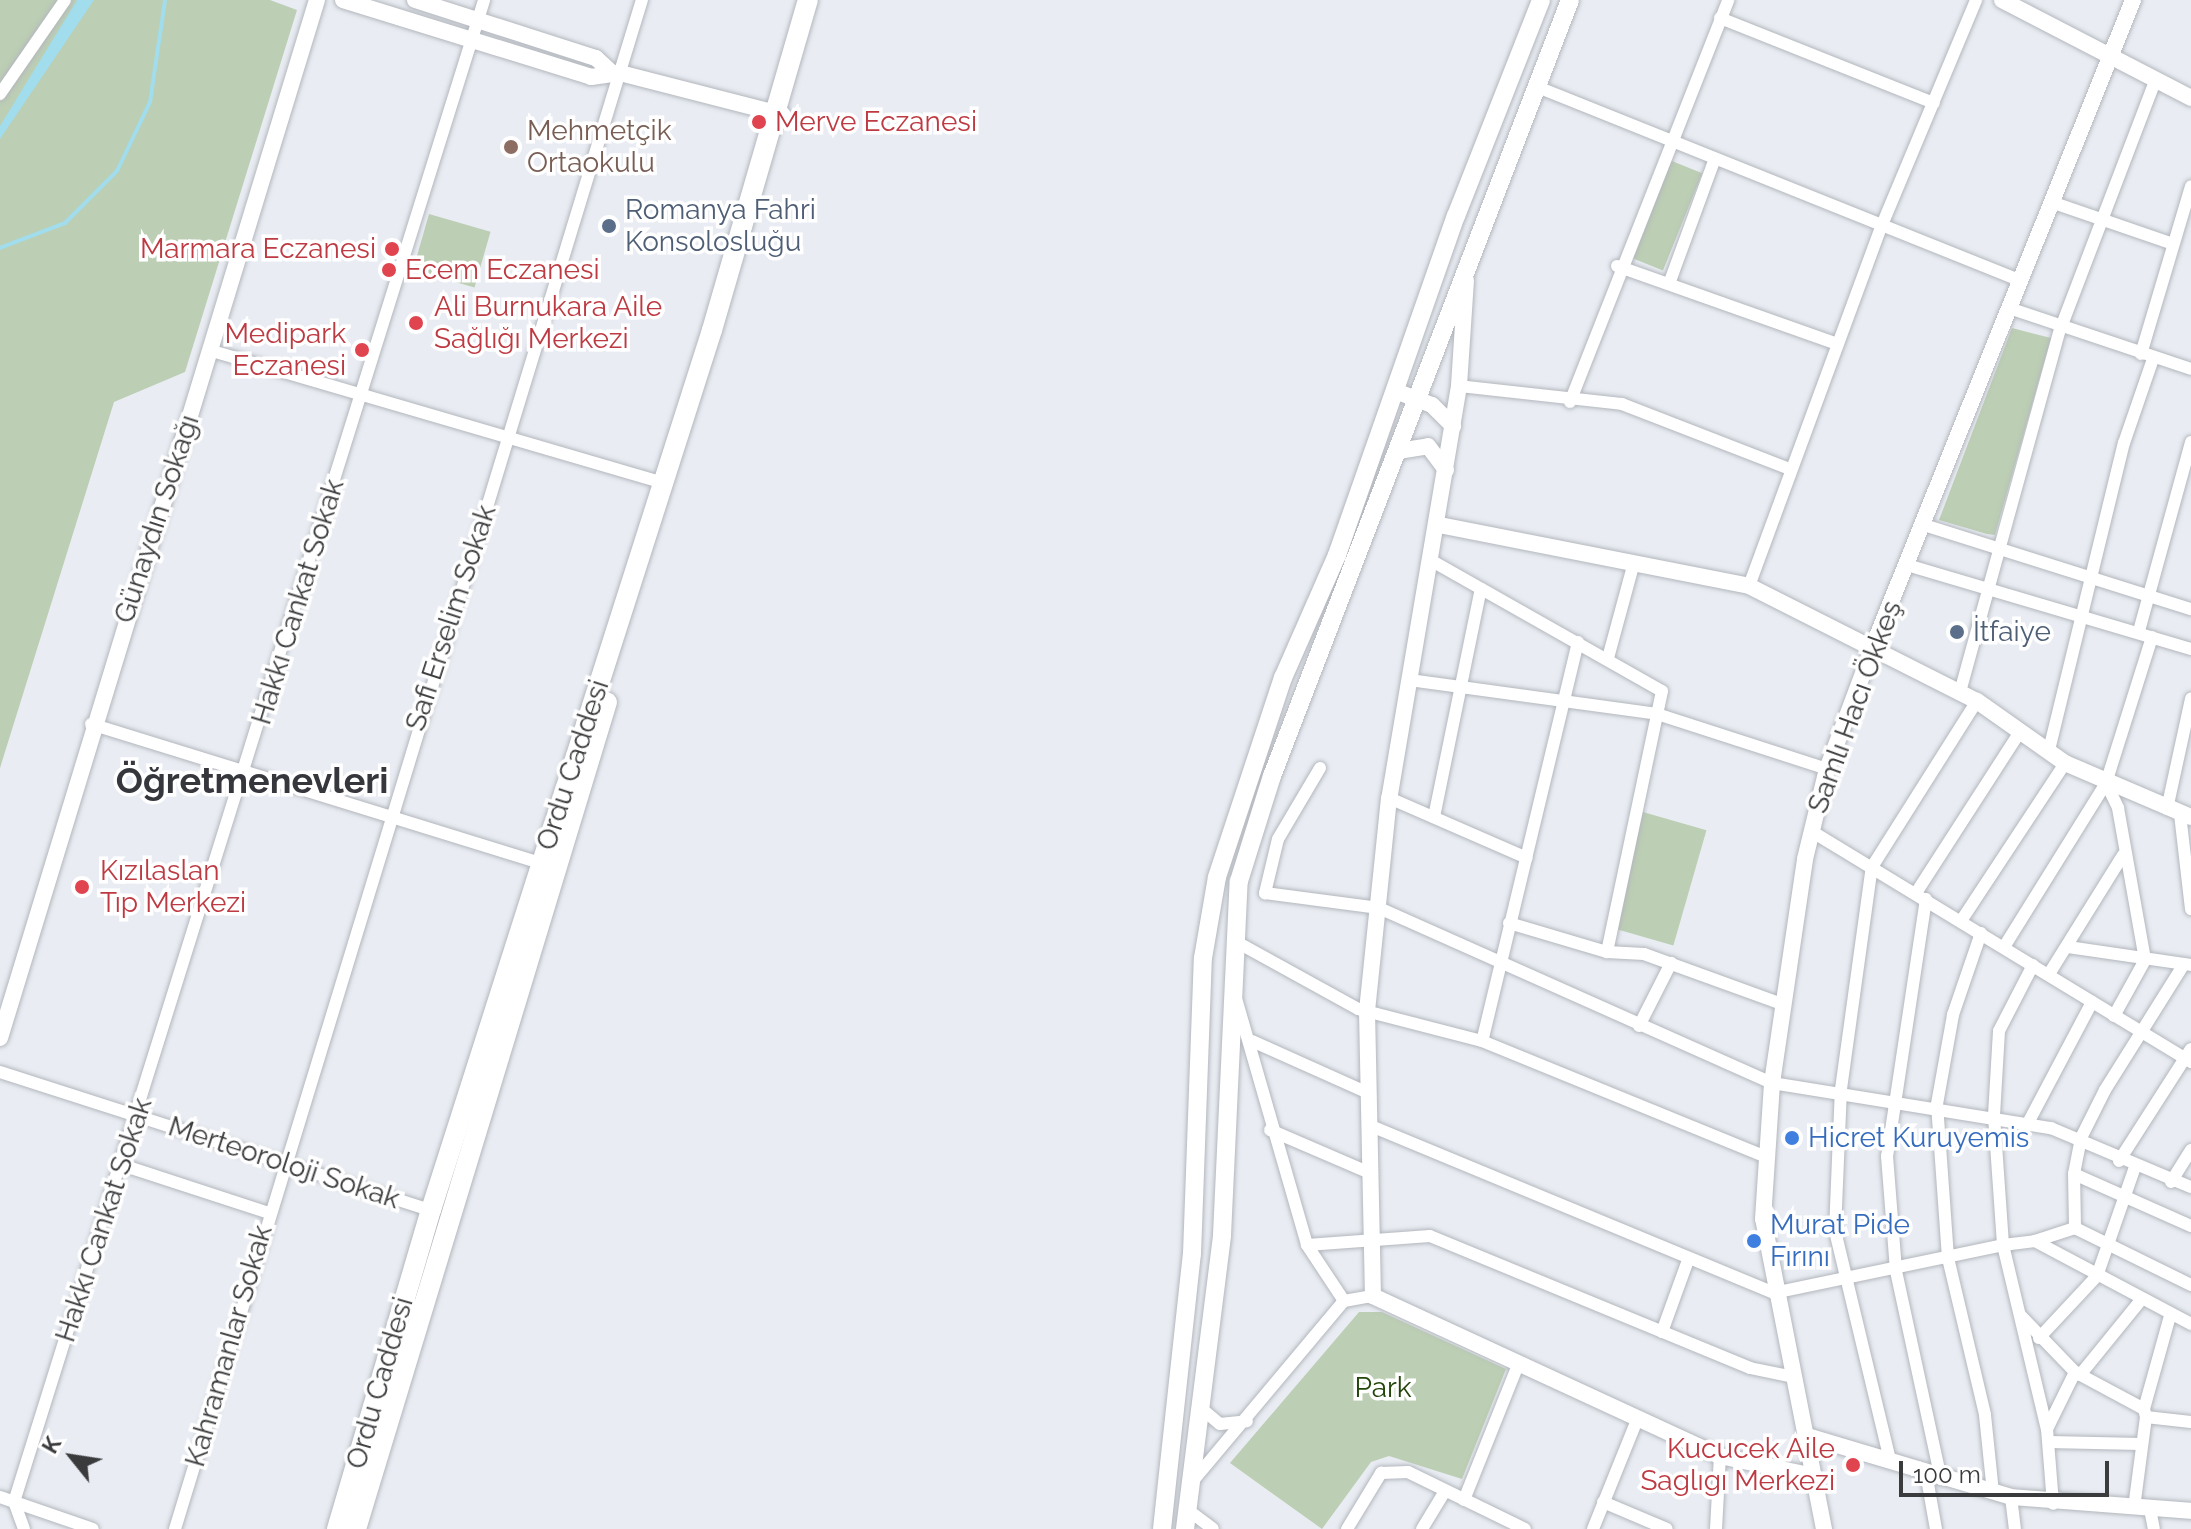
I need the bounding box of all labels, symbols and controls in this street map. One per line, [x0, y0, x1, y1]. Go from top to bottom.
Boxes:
place label: Merve Eczanesi [775, 105, 977, 139]
marker: Merve Eczanesi [750, 113, 768, 131]
place label: Mehmetçik Ortaokulu [527, 114, 672, 180]
marker: Mehmetçik Ortaokulu [502, 138, 520, 156]
place label: Romanya Fahri Konsolosluğu [625, 193, 816, 259]
marker: Romanya Fahri Konsolosluğu [600, 217, 618, 235]
place label: Marmara Eczanesi [140, 232, 376, 266]
marker: Marmara Eczanesi [383, 240, 401, 258]
place label: Ecem Eczanesi [405, 253, 600, 287]
marker: Ecem Eczanesi [380, 261, 398, 279]
place label: Ali Burnukara Aile Sağlığı Merkezi [434, 290, 663, 356]
marker: Ali Burnukara Aile Sağlığı Merkezi [405, 312, 427, 334]
place label: Medipark Eczanesi [225, 317, 346, 383]
marker: Medipark Eczanesi [353, 341, 371, 359]
street label: Günaydın Sokağı [108, 411, 206, 627]
street label: Hakkı Cankat Sokak [245, 475, 351, 729]
street label: Safi Erselim Sokak [399, 501, 503, 735]
street label: Samlı Hacı Ökkeş [1801, 596, 1909, 818]
place label: İtfaiye [1973, 615, 2051, 649]
marker: İtfaiye [1948, 623, 1966, 641]
street label: Ordu Caddesi [530, 676, 616, 854]
district label: Öğretmenevleri [116, 759, 388, 803]
place label: Kızılaslan Tıp Merkezi [100, 854, 246, 920]
marker: Kızılaslan Tıp Merkezi [71, 876, 93, 898]
street label: Hakkı Cankat Sokak [49, 1094, 159, 1346]
street label: Merteoroloji Sokak [164, 1110, 404, 1216]
place label: Hicret Kuruyemis [1808, 1121, 2029, 1155]
marker: Hicret Kuruyemis [1783, 1129, 1801, 1147]
place label: Murat Pide Fırını [1770, 1208, 1910, 1274]
street label: Kahramanlar Sokak [178, 1221, 280, 1471]
marker: Murat Pide Fırını [1745, 1232, 1763, 1250]
street label: Ordu Caddesi [339, 1293, 421, 1473]
park label: Park [1354, 1371, 1412, 1405]
north arrow [32, 1417, 112, 1497]
text: K [36, 1432, 66, 1458]
place label: Kucucek Aile Saglıgı Merkezi [1640, 1432, 1835, 1498]
scale bar [1903, 1445, 2113, 1495]
marker: Kucucek Aile Saglıgı Merkezi [1842, 1454, 1864, 1476]
text: 100 m [1913, 1460, 1981, 1489]

